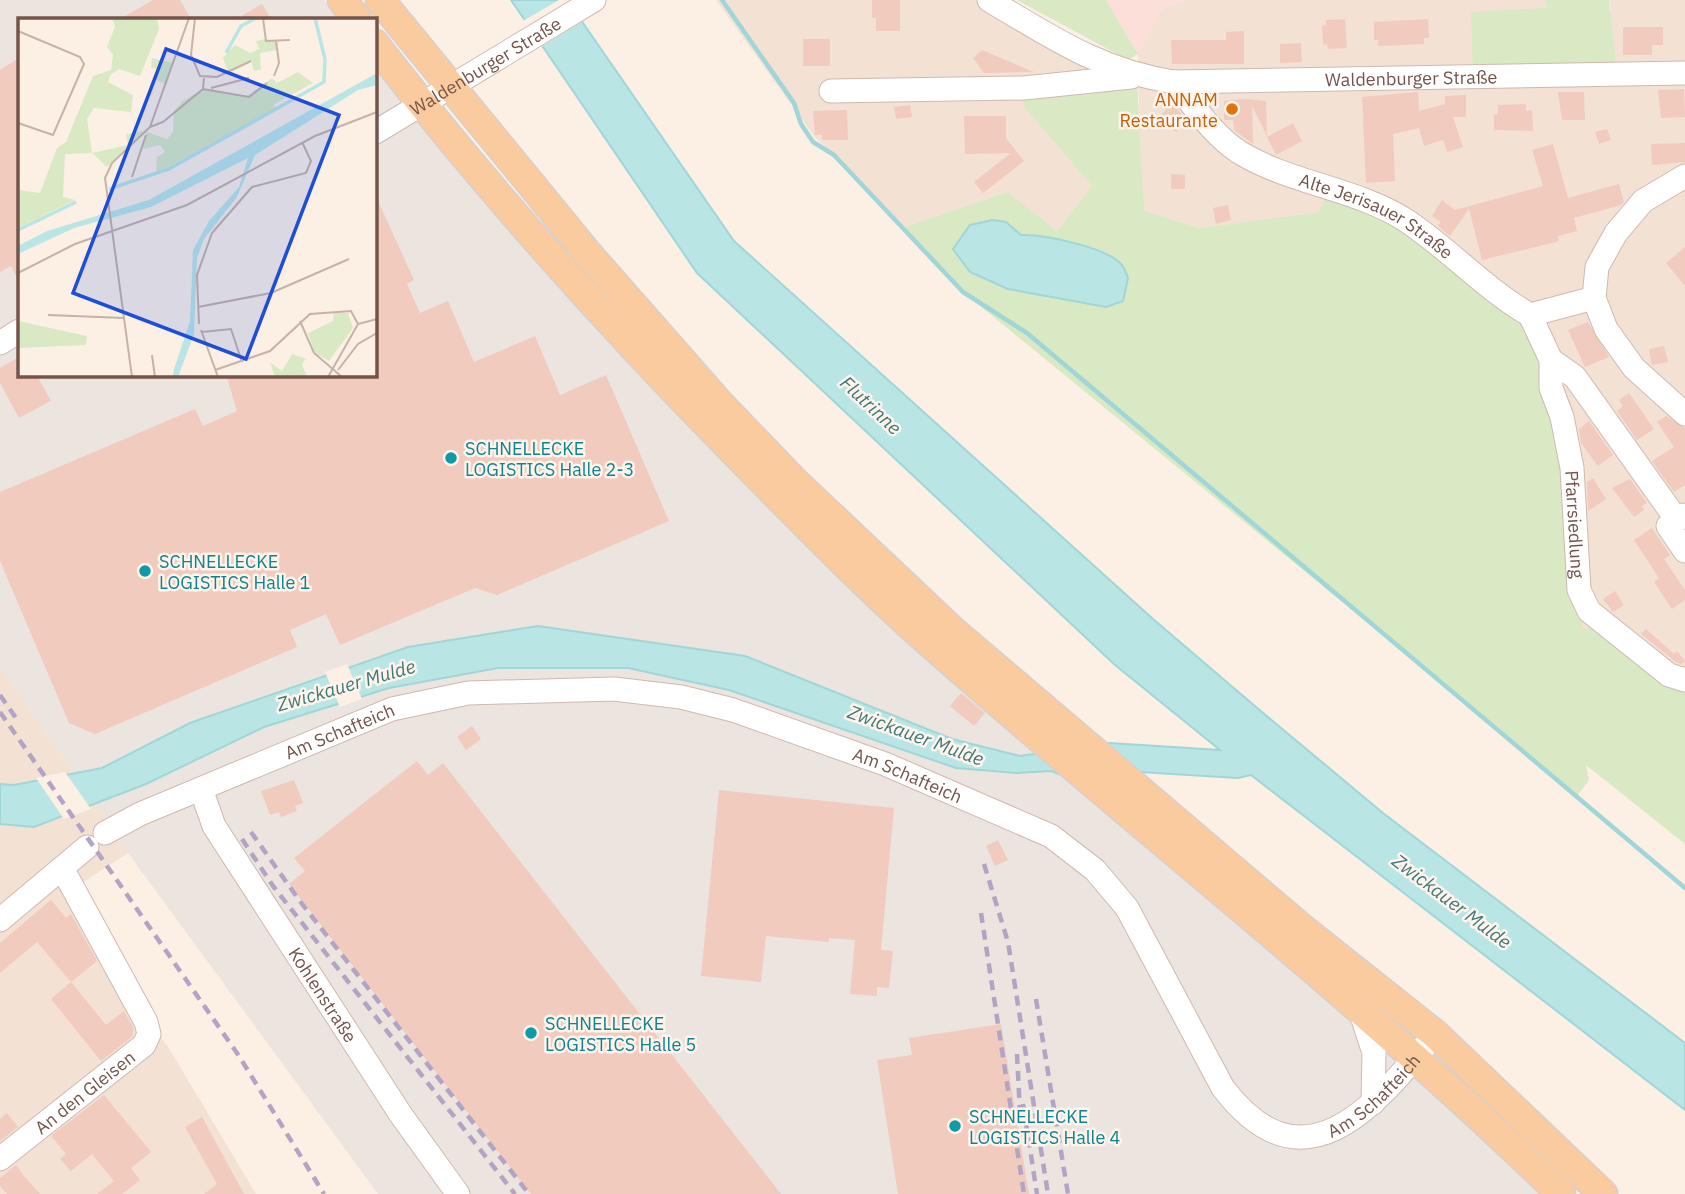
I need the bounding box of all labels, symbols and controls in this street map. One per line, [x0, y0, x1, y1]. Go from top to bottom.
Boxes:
street label: Waldenburger Straße [406, 11, 565, 120]
inset map [18, 18, 376, 376]
street label: Waldenburger Straße [1325, 65, 1498, 91]
place label: ANNAM Restaurante [1120, 88, 1218, 132]
marker: ANNAM Restaurante [1224, 101, 1240, 117]
street label: Alte Jerisauer Straße [1296, 168, 1458, 264]
water label: Flutrinne [835, 371, 907, 440]
place label: SCHNELLECKE LOGISTICS Halle 2-3 [465, 437, 634, 481]
marker: SCHNELLECKE LOGISTICS Halle 2-3 [443, 450, 459, 466]
street label: Pfarrsiedlung [1561, 470, 1590, 579]
place label: SCHNELLECKE LOGISTICS Halle 1 [159, 550, 310, 594]
marker: SCHNELLECKE LOGISTICS Halle 1 [137, 563, 153, 579]
water label: Zwickauer Mulde [273, 654, 418, 716]
street label: Am Schafteich [281, 698, 398, 764]
water label: Zwickauer Mulde [844, 699, 987, 771]
street label: Am Schafteich [850, 742, 966, 808]
water label: Zwickauer Mulde [1387, 848, 1516, 954]
street label: Kohlenstraße [284, 943, 362, 1047]
place label: SCHNELLECKE LOGISTICS Halle 5 [545, 1012, 696, 1056]
marker: SCHNELLECKE LOGISTICS Halle 5 [523, 1025, 539, 1041]
street label: An den Gleisen [30, 1045, 139, 1139]
street label: Am Schafteich [1323, 1049, 1425, 1142]
place label: SCHNELLECKE LOGISTICS Halle 4 [969, 1105, 1121, 1149]
marker: SCHNELLECKE LOGISTICS Halle 4 [947, 1118, 963, 1134]

